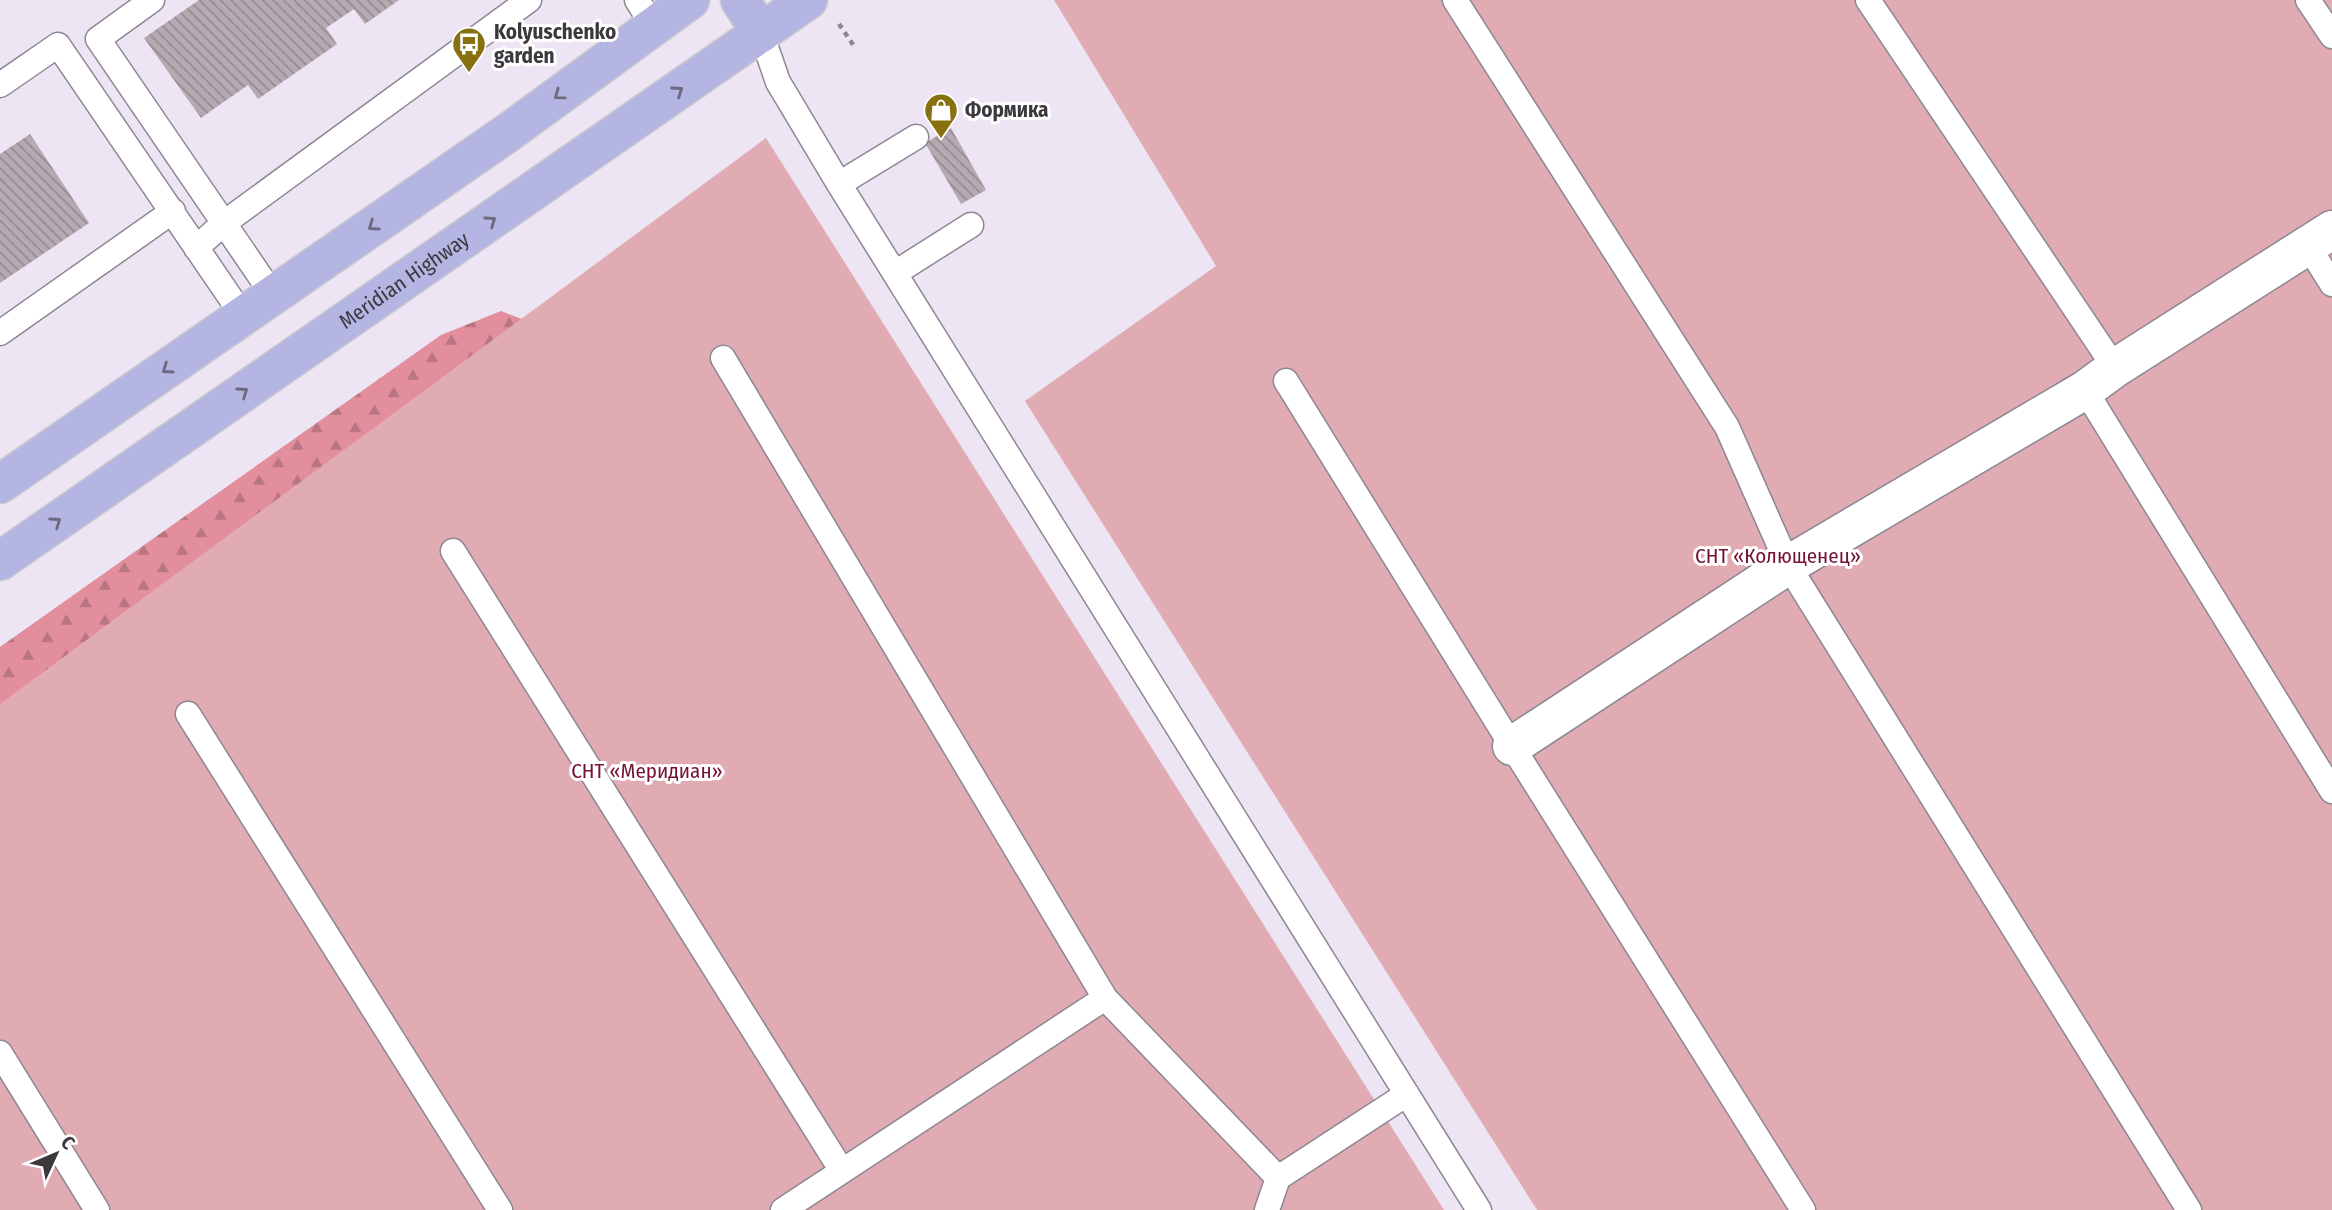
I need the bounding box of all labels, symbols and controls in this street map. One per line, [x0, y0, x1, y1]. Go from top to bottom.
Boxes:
place label: Kolyuschenko garden [494, 19, 616, 69]
bus stop icon: Kolyuschenko garden [450, 25, 488, 74]
one-way arrow [670, 86, 683, 99]
one-way arrow [554, 87, 567, 100]
shop icon: Формика [922, 91, 960, 140]
place label: Формика [965, 97, 1049, 123]
one-way arrow [483, 216, 496, 229]
one-way arrow [368, 218, 381, 230]
street label: Meridian Highway [334, 226, 475, 335]
one-way arrow [162, 361, 175, 373]
one-way arrow [235, 388, 248, 400]
one-way arrow [48, 518, 61, 530]
park label: СНТ «Колющенец» [1695, 543, 1861, 569]
park label: СНТ «Меридиан» [571, 758, 723, 784]
north arrow [21, 1119, 91, 1189]
text: С [56, 1131, 80, 1154]

